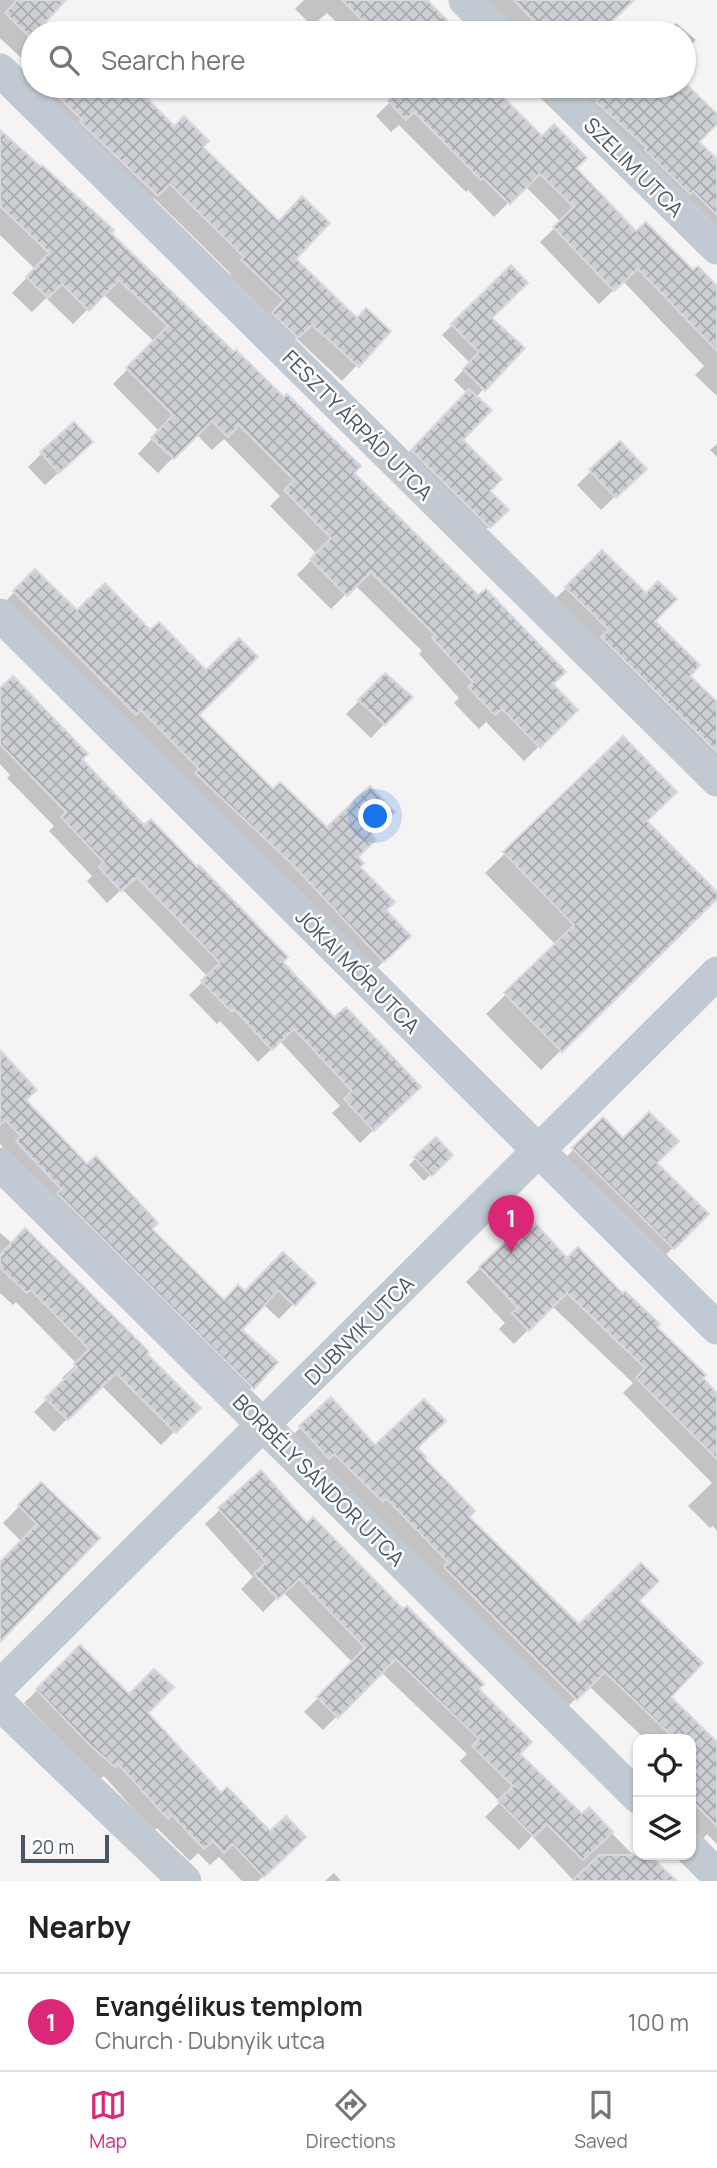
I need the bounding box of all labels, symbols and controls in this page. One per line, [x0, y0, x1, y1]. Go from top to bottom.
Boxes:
search box [21, 21, 696, 98]
icon: search [45, 41, 83, 79]
text: Search here [101, 42, 246, 78]
street label: SZELIM UTCA [578, 111, 690, 223]
street label: FESZTY ÁRPÁD UTCA [277, 344, 439, 506]
your location [358, 799, 392, 833]
street label: JÓKAI MÓR UTCA [290, 903, 426, 1039]
pin: 1 [488, 1195, 534, 1253]
street label: DUBNYIK UTCA [298, 1269, 420, 1391]
street label: BORBÉLY SÁNDOR UTCA [227, 1388, 411, 1572]
map controls [633, 1734, 696, 1860]
button: locate [633, 1734, 696, 1797]
button: layers [633, 1797, 696, 1860]
scale bar [21, 1832, 108, 1864]
text: 20 m [32, 1834, 74, 1860]
text: Nearby [28, 1906, 131, 1947]
text: Evangélikus templom [95, 1988, 363, 2024]
text: 1 [46, 2006, 56, 2038]
text: 100 m [628, 2006, 689, 2038]
text: Church · Dubnyik utca [95, 2024, 325, 2056]
tab: Map [89, 2086, 127, 2154]
tab: Directions [306, 2086, 396, 2154]
tab: Saved [574, 2086, 628, 2154]

